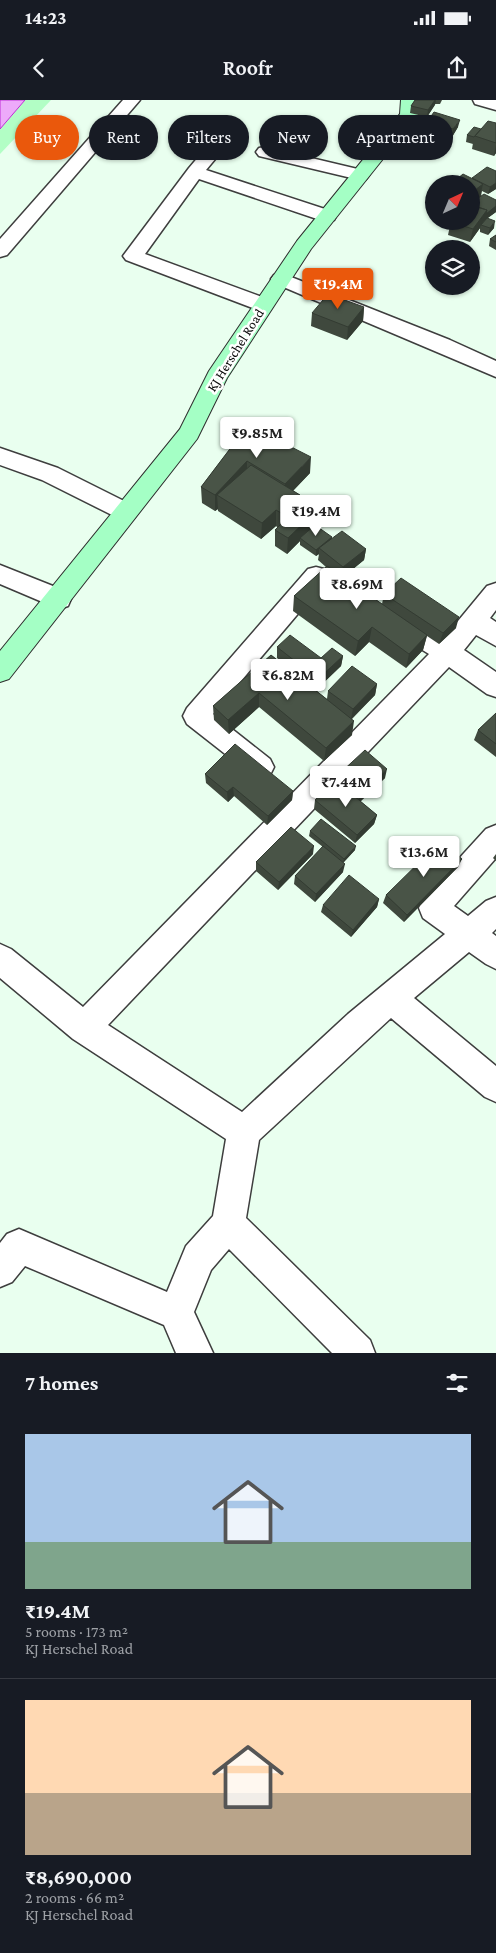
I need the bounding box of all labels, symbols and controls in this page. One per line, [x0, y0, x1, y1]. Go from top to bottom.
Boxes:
text: 14:23 [25, 7, 67, 28]
icon: back [25, 54, 53, 82]
icon: share [443, 54, 471, 82]
text: Roofr [223, 55, 273, 80]
chip: Buy [15, 115, 79, 160]
chip: Rent [89, 115, 158, 160]
chip: Filters [168, 115, 249, 160]
chip: New [259, 115, 328, 160]
chip: Apartment [338, 115, 453, 160]
north arrow [425, 175, 480, 230]
map controls [425, 175, 480, 295]
button: layers [425, 240, 480, 295]
pin: ₹19.4M [297, 268, 379, 310]
text: ₹19.4M [313, 275, 363, 292]
street label: KJ Herschel Road [203, 305, 267, 394]
pin: ₹9.85M [216, 416, 298, 459]
text: ₹9.85M [231, 424, 283, 441]
pin: ₹19.4M [275, 494, 357, 537]
text: ₹19.4M [291, 502, 341, 519]
pin: ₹8.69M [316, 568, 398, 610]
text: ₹8.69M [331, 575, 383, 592]
pin: ₹6.82M [247, 658, 329, 701]
text: ₹6.82M [262, 666, 314, 683]
pin: ₹7.44M [305, 766, 387, 808]
text: ₹7.44M [321, 773, 371, 790]
pin: ₹13.6M [383, 836, 465, 878]
text: ₹13.6M [399, 843, 449, 860]
icon: filters [443, 1369, 471, 1397]
text: 7 homes [25, 1371, 98, 1395]
icon: home [203, 1467, 293, 1557]
text: ₹19.4M [25, 1599, 90, 1623]
text: 5 rooms · 173 m² [25, 1623, 128, 1640]
text: KJ Herschel Road [25, 1640, 133, 1657]
icon: home [203, 1732, 293, 1822]
text: ₹8,690,000 [25, 1865, 132, 1889]
text: 2 rooms · 66 m² [25, 1889, 124, 1906]
text: KJ Herschel Road [25, 1906, 133, 1923]

